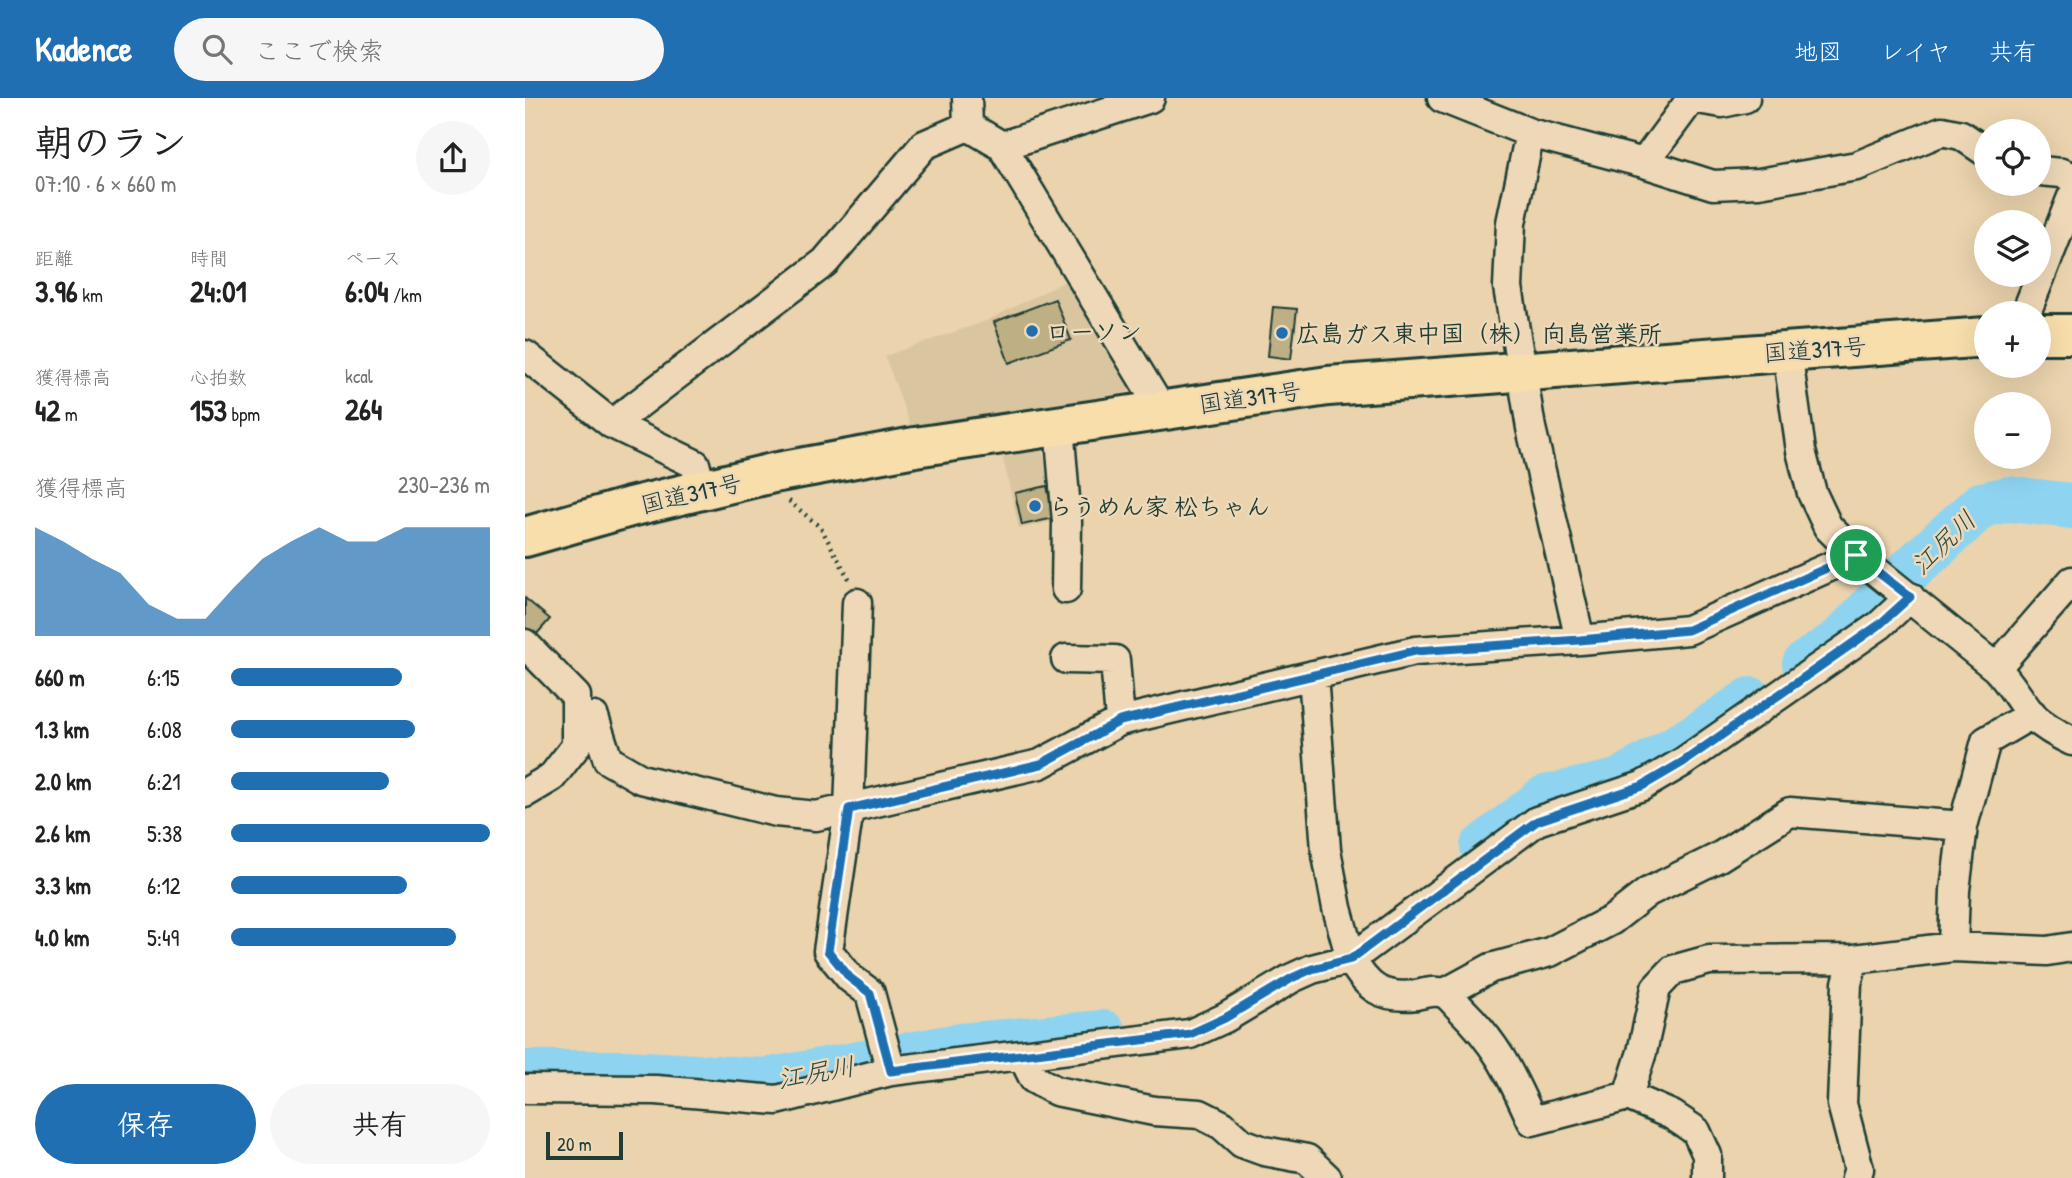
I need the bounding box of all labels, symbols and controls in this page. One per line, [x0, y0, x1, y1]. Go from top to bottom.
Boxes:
search box [174, 18, 664, 81]
text: Kadence [35, 27, 132, 71]
icon: search [198, 30, 236, 68]
text: ここで検索 [254, 33, 384, 68]
text: 地図 [1794, 35, 1842, 67]
text: レイヤ [1880, 35, 1951, 67]
text: 共有 [1989, 35, 2037, 67]
text: 朝のラン [35, 116, 187, 168]
map controls [1974, 119, 2051, 469]
button: locate [1974, 119, 2051, 196]
button: share [416, 121, 490, 195]
text: 07:10 · 6 × 660 m [35, 168, 176, 199]
button: layers [1974, 210, 2051, 287]
text: 距離 [35, 245, 73, 271]
text: 時間 [190, 245, 228, 271]
text: ペース [345, 245, 401, 271]
text: 3.96 [35, 271, 78, 311]
text: 24:01 [190, 271, 247, 311]
text: 6:04 [345, 271, 389, 311]
text: km [78, 282, 103, 308]
text: /km [389, 282, 422, 308]
button: + [1974, 301, 2051, 378]
place label: ローソン [1046, 315, 1142, 347]
place label: 広島ガス東中国（株） 向島営業所 [1296, 317, 1662, 349]
marker: ローソン [1024, 323, 1040, 339]
marker: 広島ガス東中国（株） 向島営業所 [1274, 325, 1290, 341]
street label: 国道317号 [1762, 329, 1868, 369]
text: kcal [345, 363, 373, 389]
text: 獲得標高 [35, 364, 111, 390]
text: 心拍数 [190, 364, 247, 390]
street label: 国道317号 [1197, 374, 1303, 420]
text: 264 [345, 389, 382, 429]
text: 42 [35, 390, 60, 430]
text: 153 [190, 390, 227, 430]
button: − [1974, 392, 2051, 469]
text: m [60, 401, 78, 427]
text: bpm [227, 401, 260, 427]
street label: 国道317号 [637, 466, 745, 520]
text: 230–236 m [398, 469, 490, 500]
text: 獲得標高 [35, 472, 127, 503]
place label: らうめん家 松ちゃん [1049, 490, 1270, 522]
marker: らうめん家 松ちゃん [1027, 498, 1043, 514]
water label: 江尻川 [1903, 502, 1983, 582]
pin [1826, 525, 1886, 585]
icon: arrive [1837, 536, 1875, 574]
text: 660 m [35, 662, 85, 693]
text: 6:15 [147, 662, 180, 693]
text: 1.3 km [35, 714, 89, 745]
text: 6:08 [147, 714, 182, 745]
text: 2.0 km [35, 766, 91, 797]
text: 6:21 [147, 766, 181, 797]
text: 2.6 km [35, 818, 90, 849]
text: 5:38 [147, 818, 182, 849]
text: 3.3 km [35, 870, 91, 901]
text: 6:12 [147, 870, 181, 901]
text: 4.0 km [35, 922, 89, 953]
text: 5:49 [147, 922, 179, 953]
water label: 江尻川 [775, 1048, 857, 1096]
button: 保存 [35, 1084, 256, 1164]
button: 共有 [270, 1084, 490, 1164]
scale bar [546, 1129, 623, 1161]
text: 20 m [557, 1131, 592, 1157]

